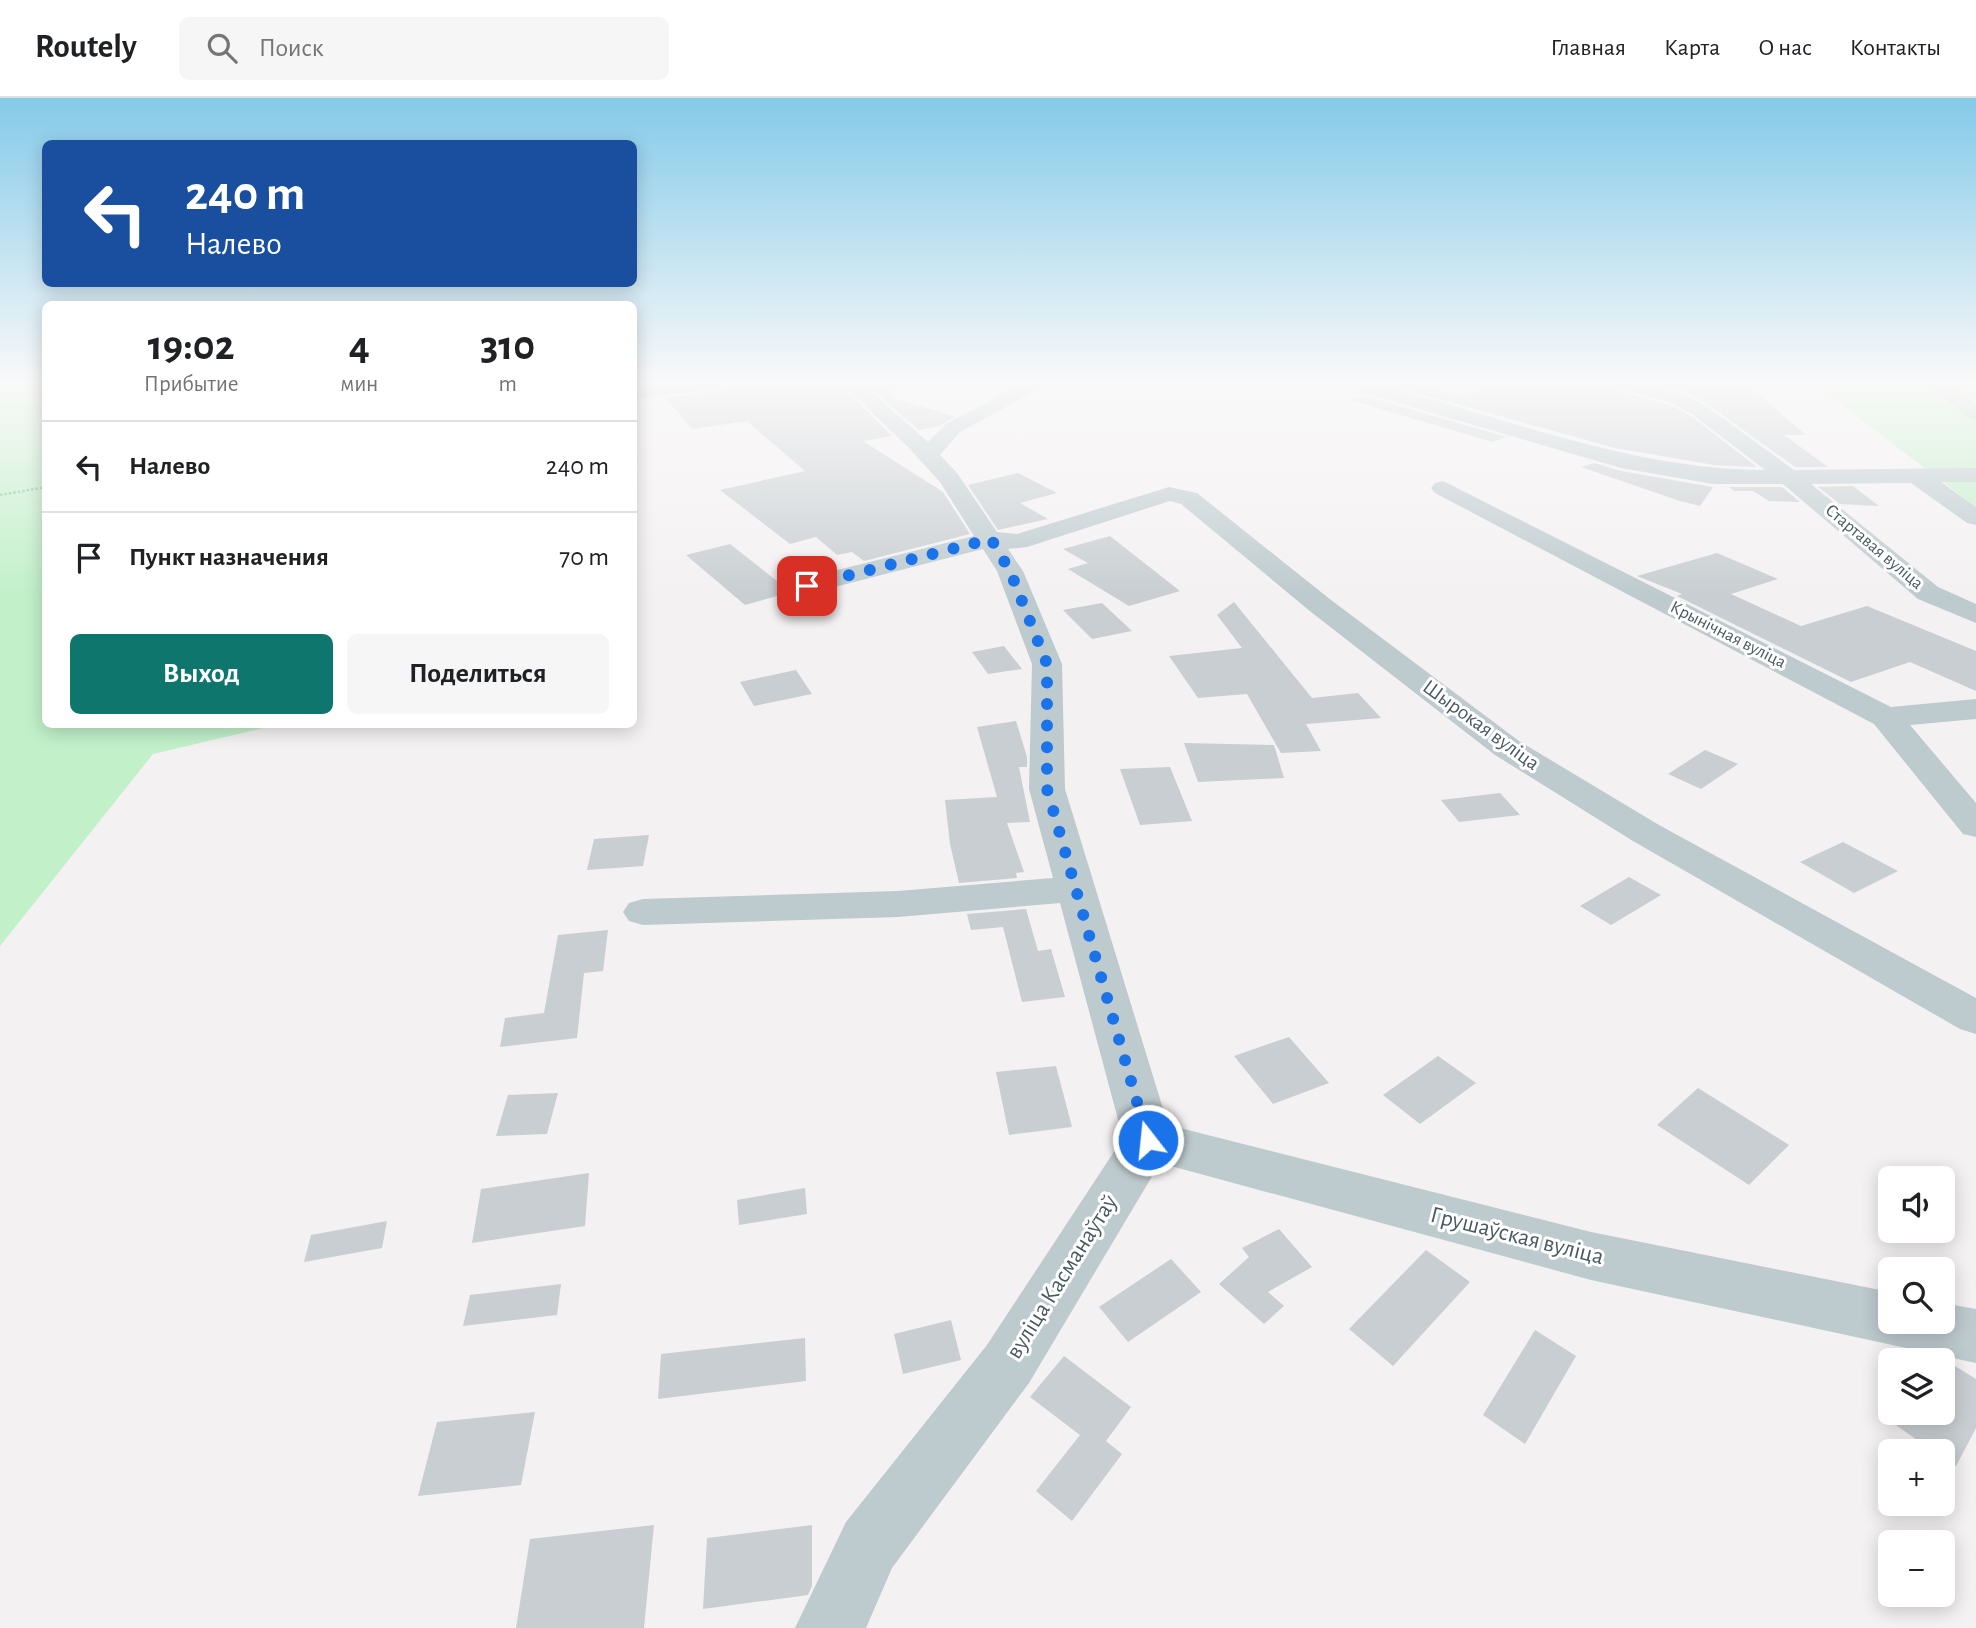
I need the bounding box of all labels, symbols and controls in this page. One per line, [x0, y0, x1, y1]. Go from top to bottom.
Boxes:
search box [179, 17, 669, 80]
icon: search [203, 29, 241, 67]
text: Routely [35, 31, 137, 64]
text: Поиск [259, 35, 324, 61]
text: Главная [1551, 36, 1626, 60]
text: Карта [1664, 36, 1720, 60]
text: О нас [1758, 36, 1812, 60]
text: Контакты [1850, 36, 1941, 60]
icon: left [70, 168, 161, 259]
text: 240 m [185, 170, 305, 219]
text: Налево [185, 228, 282, 260]
text: 19:02 [148, 325, 234, 367]
text: 4 [349, 325, 370, 367]
text: 310 [480, 325, 535, 367]
text: Прибытие [144, 373, 238, 396]
text: мин [340, 373, 378, 396]
text: m [498, 373, 517, 396]
icon: left [70, 448, 108, 486]
text: Налево [129, 453, 210, 479]
text: 240 m [546, 453, 609, 479]
street label: Стартавая вуліца [1822, 501, 1926, 593]
icon: arrive [70, 539, 108, 577]
text: Пункт назначения [129, 544, 329, 570]
text: 70 m [559, 544, 609, 570]
pin [777, 556, 837, 616]
icon: arrive [788, 567, 826, 605]
street label: Крынічная вуліца [1667, 598, 1789, 672]
button: Выход [70, 634, 333, 714]
button: Поделиться [347, 634, 609, 714]
street label: Шырокая вуліца [1419, 676, 1544, 774]
position arrow [1111, 1103, 1185, 1177]
map controls [1878, 1166, 1955, 1607]
button: sound [1878, 1166, 1955, 1243]
street label: вуліца Касманаўтаў [1002, 1190, 1122, 1363]
street label: Грушаўская вуліца [1428, 1203, 1606, 1269]
button: search [1878, 1257, 1955, 1334]
button: layers [1878, 1348, 1955, 1425]
button: + [1878, 1439, 1955, 1516]
button: − [1878, 1530, 1955, 1607]

